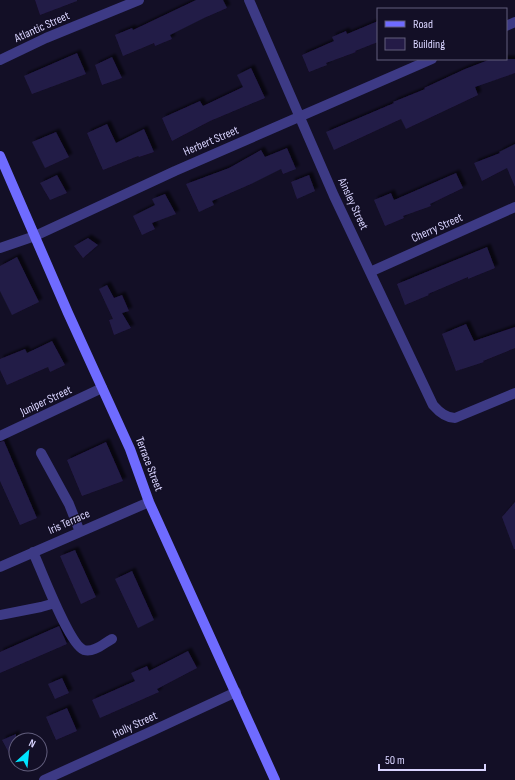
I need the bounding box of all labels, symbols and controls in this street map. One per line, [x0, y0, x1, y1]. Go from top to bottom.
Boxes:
street label: Atlantic Street [11, 8, 72, 46]
legend [377, 8, 507, 60]
text: Road [413, 17, 433, 32]
text: Building [413, 37, 445, 52]
street label: Herbert Street [181, 123, 241, 159]
street label: Ainsley Street [334, 175, 372, 233]
street label: Cherry Street [409, 210, 465, 246]
street label: Juniper Street [17, 382, 75, 420]
street label: Terrace Street [132, 435, 166, 494]
street label: Iris Terrace [46, 506, 92, 538]
street label: Holly Street [110, 708, 160, 742]
north arrow [8, 732, 48, 772]
text: N [27, 736, 38, 751]
scale bar [379, 746, 485, 772]
text: 50 m [385, 753, 405, 768]

